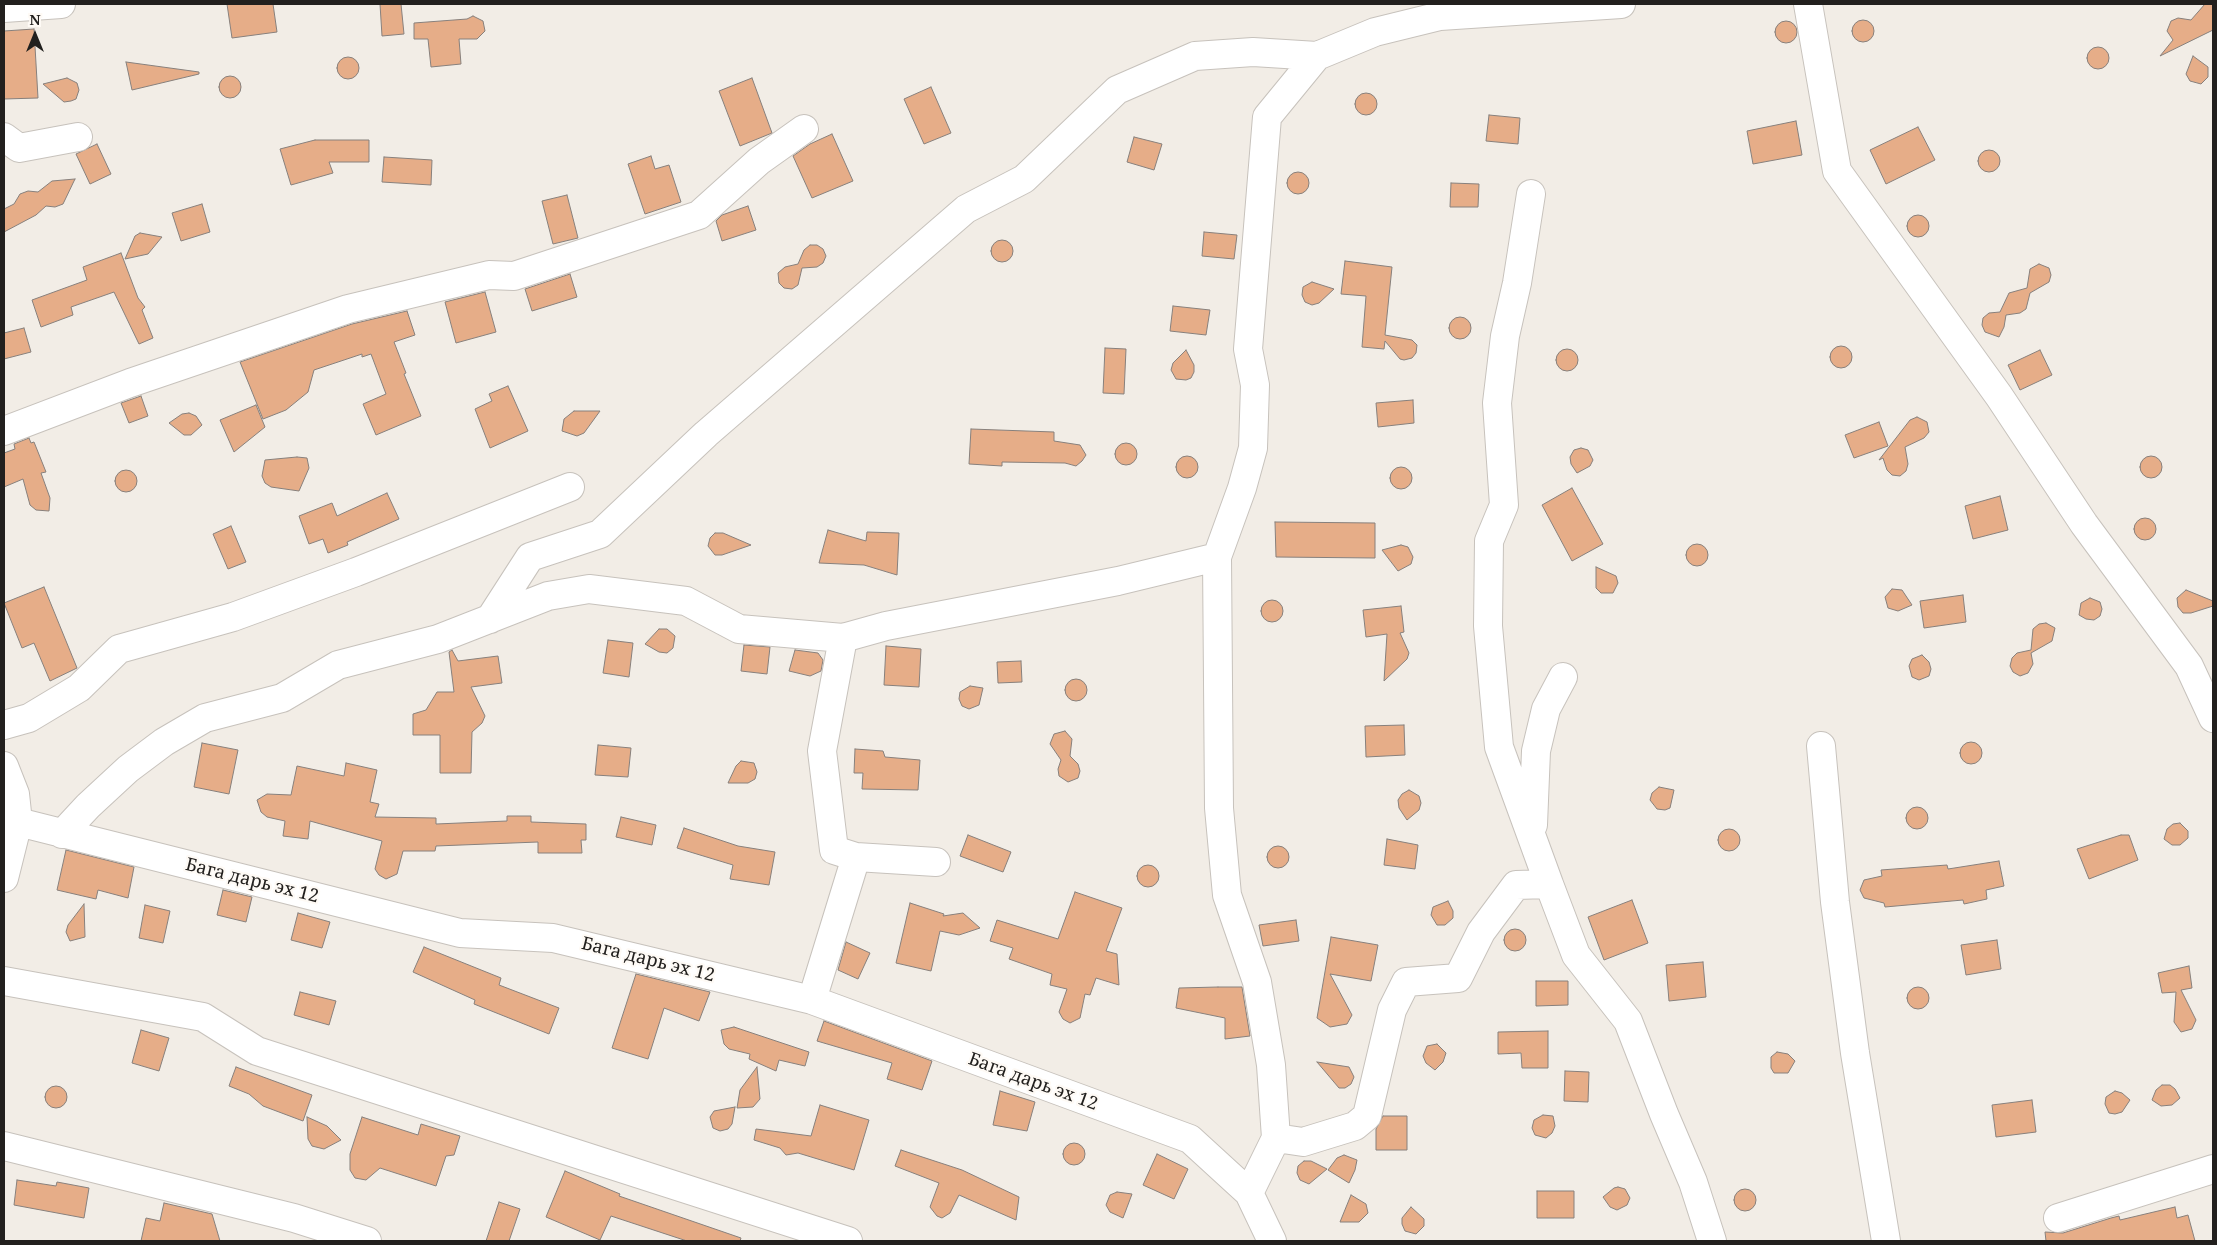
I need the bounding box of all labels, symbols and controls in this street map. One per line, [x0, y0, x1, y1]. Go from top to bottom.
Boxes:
north arrow [10, 10, 60, 60]
text: N [29, 10, 41, 29]
street label: Бага дарь эх 12 [183, 854, 321, 908]
street label: Бага дарь эх 12 [579, 933, 717, 987]
street label: Бага дарь эх 12 [965, 1049, 1101, 1115]

